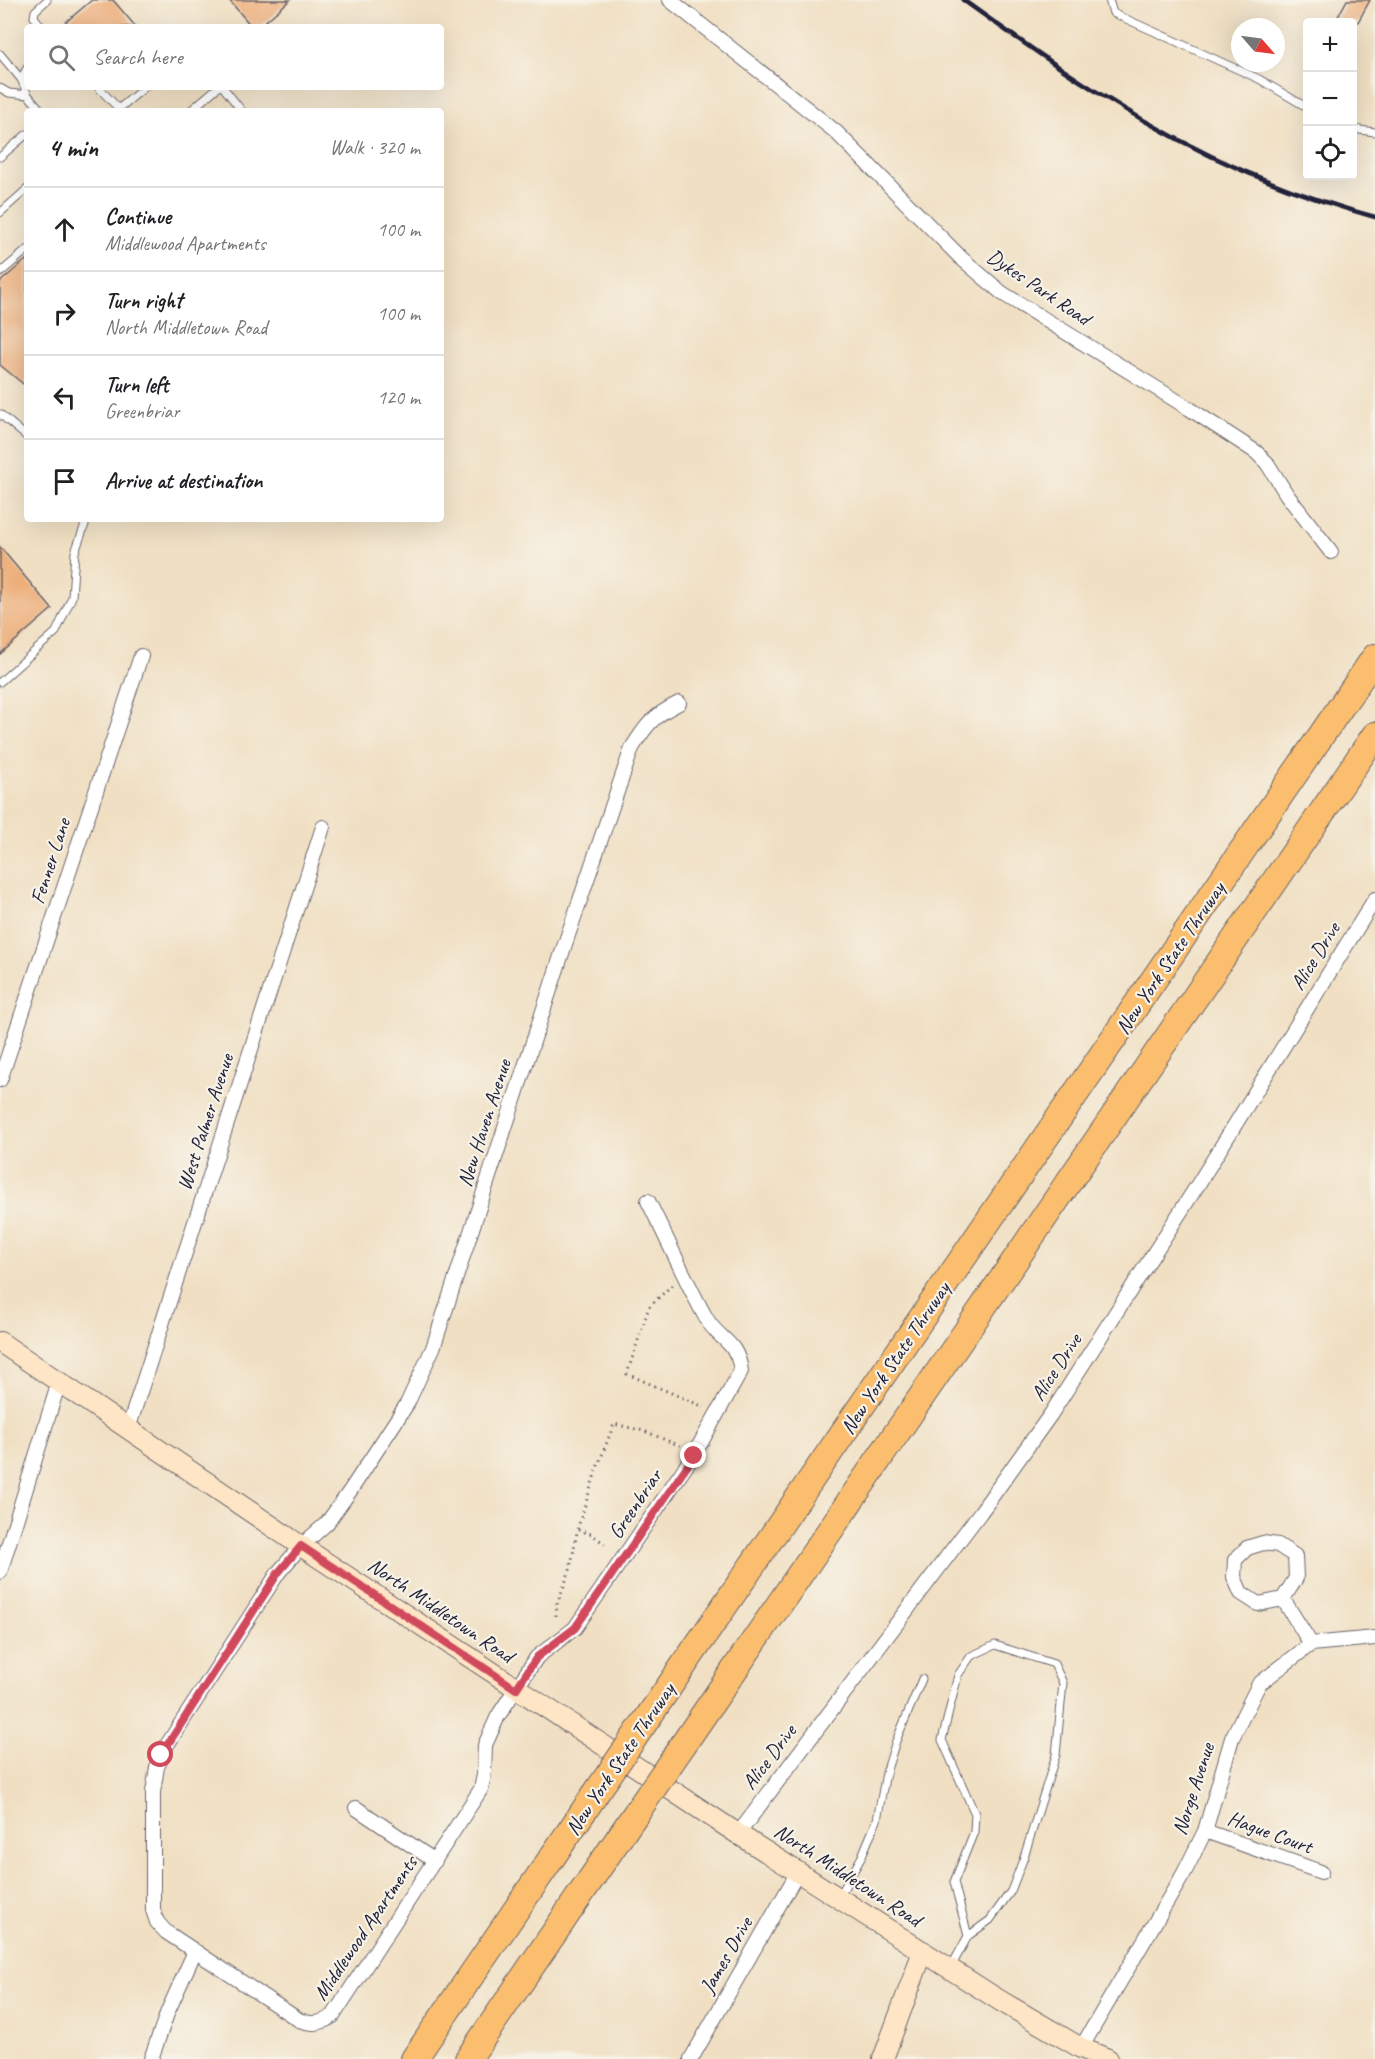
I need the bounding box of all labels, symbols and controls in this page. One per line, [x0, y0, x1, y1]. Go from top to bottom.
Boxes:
north arrow [1231, 18, 1285, 72]
map controls [1303, 18, 1357, 180]
button: + [1303, 18, 1357, 72]
search box [24, 24, 444, 90]
icon: search [45, 41, 78, 74]
text: Search here [93, 43, 183, 71]
button: − [1303, 72, 1357, 126]
button: locate [1303, 126, 1357, 180]
text: 4 min [48, 131, 98, 164]
text: Walk · 320 m [330, 135, 420, 160]
text: Continue [105, 203, 171, 231]
icon: ahead [48, 213, 81, 246]
text: 100 m [377, 217, 420, 242]
text: Middlewood Apartments [105, 231, 266, 256]
street label: Dykes Park Road [983, 243, 1098, 333]
text: Turn right [105, 287, 182, 315]
icon: right [48, 297, 81, 330]
text: 100 m [377, 301, 420, 326]
text: North Middletown Road [105, 315, 267, 340]
text: Turn left [105, 371, 169, 399]
icon: left [48, 381, 81, 414]
text: 120 m [377, 385, 420, 410]
text: Greenbriar [105, 399, 180, 424]
icon: arrive [48, 465, 81, 498]
text: Arrive at destination [105, 467, 262, 495]
street label: Fenner Lane [24, 813, 77, 907]
street label: New York State Thruway [1109, 875, 1232, 1039]
street label: Alice Drive [1284, 916, 1347, 995]
street label: West Palmer Avenue [171, 1050, 240, 1193]
street label: New Haven Avenue [451, 1055, 517, 1190]
street label: New York State Thruway [834, 1275, 957, 1439]
street label: Alice Drive [1025, 1327, 1088, 1405]
route end [680, 1442, 706, 1468]
street label: Greenbriar [602, 1463, 668, 1544]
street label: North Middletown Road [363, 1552, 522, 1670]
street label: New York State Thruway [559, 1676, 682, 1840]
street label: Alice Drive [736, 1718, 803, 1795]
street label: Norge Avenue [1166, 1739, 1220, 1838]
route start [147, 1741, 173, 1767]
street label: Hague Court [1224, 1805, 1318, 1860]
street label: North Middletown Road [770, 1818, 930, 1934]
street label: Middlewood Apartments [307, 1849, 424, 2005]
street label: James Drive [693, 1910, 759, 1999]

